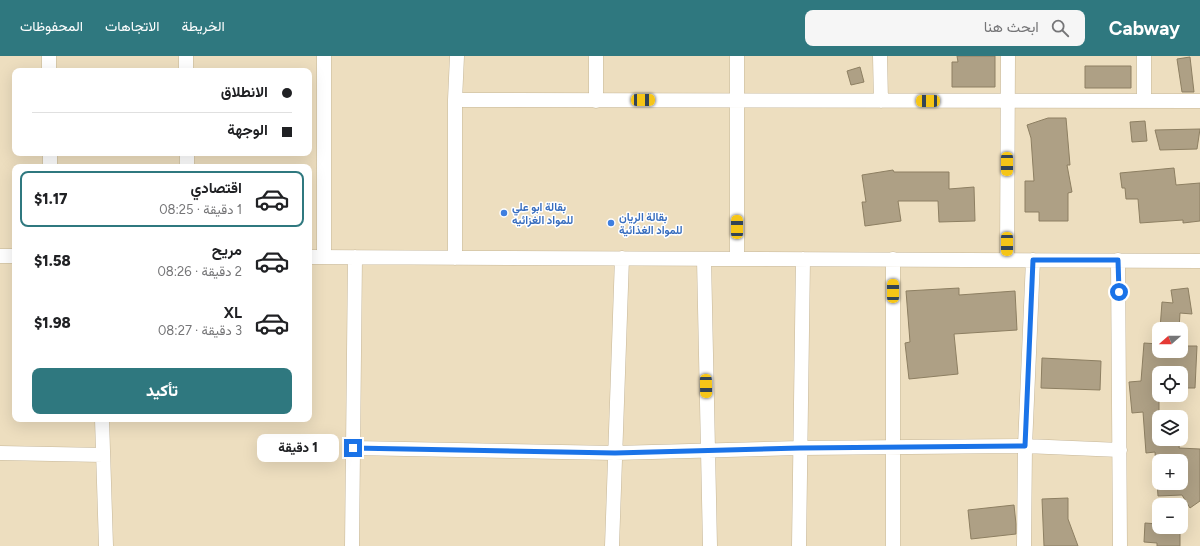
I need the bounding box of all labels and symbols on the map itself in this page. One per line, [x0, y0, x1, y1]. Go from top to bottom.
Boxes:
car [631, 94, 655, 106]
car [916, 95, 940, 107]
car [1001, 152, 1013, 176]
place label: بقالة ابو علي للمواد الغزائيه [512, 201, 573, 227]
marker: بقالة ابو علي للمواد الغزائيه [499, 208, 509, 218]
place label: بقالة الريان للمواد الغذائية [619, 211, 683, 237]
car [731, 215, 743, 239]
marker: بقالة الريان للمواد الغذائية [606, 218, 616, 228]
car [1001, 232, 1013, 256]
car [887, 279, 899, 303]
route start [1110, 283, 1128, 301]
north arrow [1152, 322, 1188, 358]
car [700, 374, 712, 398]
callout: 1 دقيقة [257, 434, 339, 462]
route end [344, 439, 362, 457]

